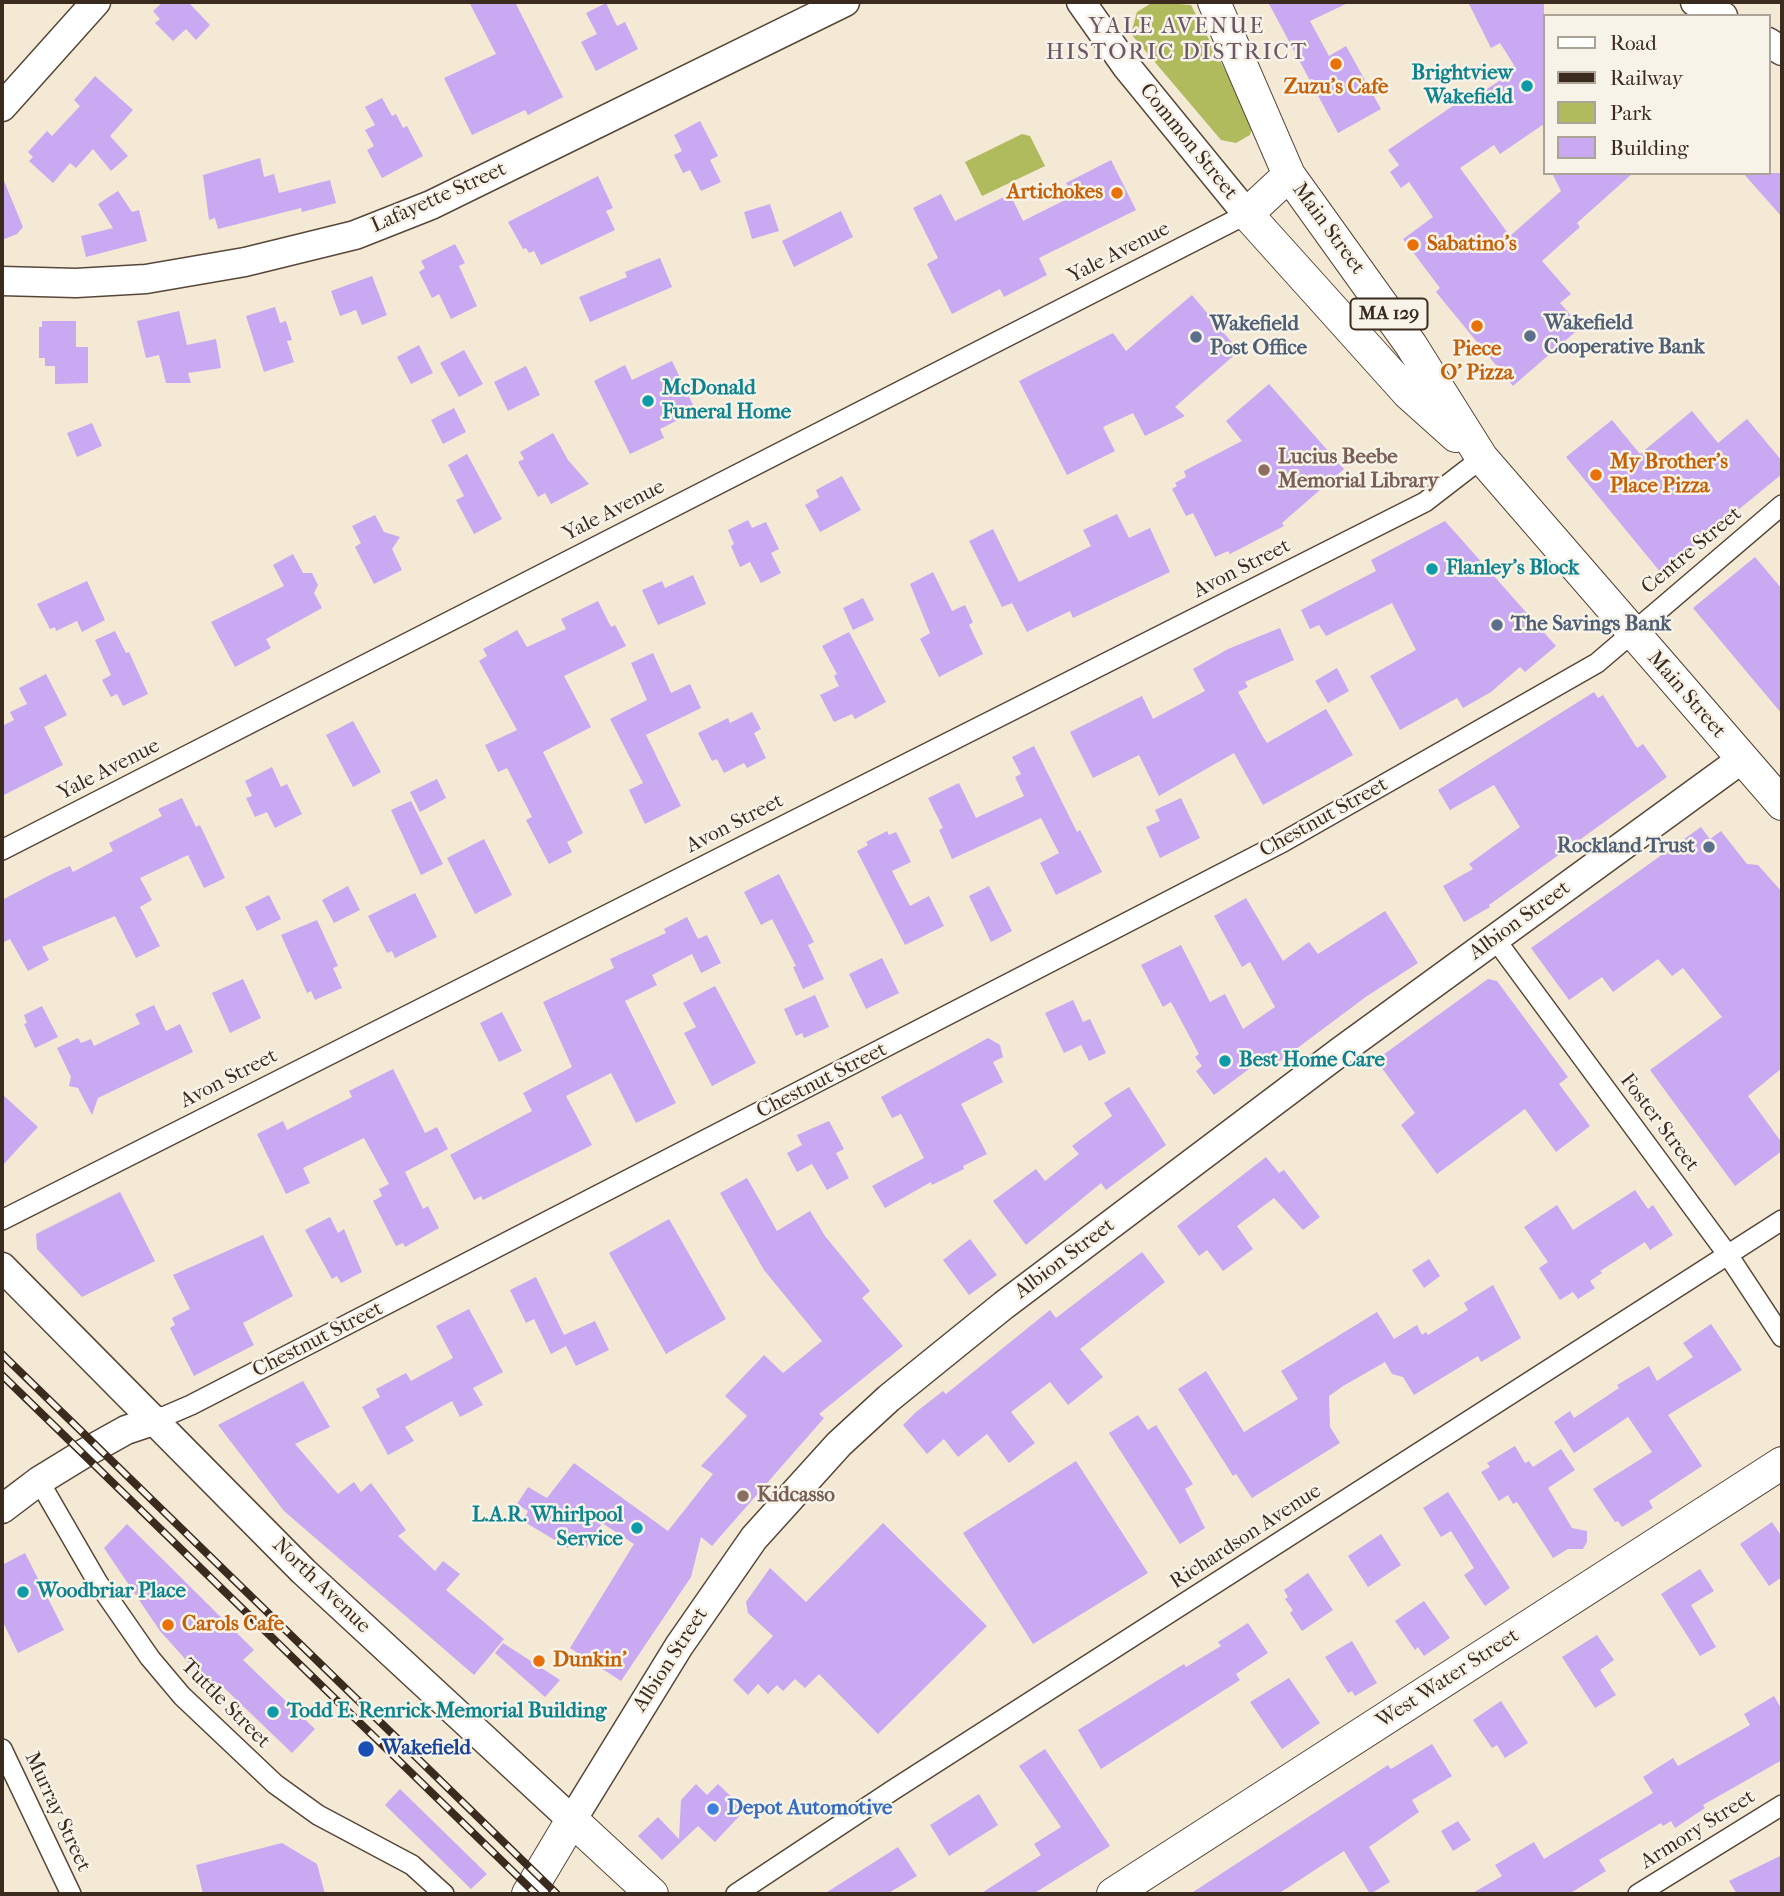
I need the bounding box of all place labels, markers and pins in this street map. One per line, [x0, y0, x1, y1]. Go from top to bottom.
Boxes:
marker: Zuzu's Cafe [1328, 56, 1344, 72]
place label: Brightview Wakefield [1412, 61, 1513, 111]
place label: Zuzu's Cafe [1284, 75, 1388, 101]
marker: Brightview Wakefield [1519, 78, 1535, 94]
place label: Artichokes [1007, 180, 1103, 206]
marker: Artichokes [1109, 185, 1125, 201]
place label: Sabatino's [1427, 232, 1517, 258]
marker: Sabatino's [1405, 237, 1421, 253]
place label: Wakefield Cooperative Bank [1544, 311, 1705, 361]
place label: Wakefield Post Office [1210, 312, 1307, 362]
marker: Piece O' Pizza [1469, 318, 1485, 334]
marker: Wakefield Cooperative Bank [1522, 328, 1538, 344]
marker: Wakefield Post Office [1188, 329, 1204, 345]
place label: Piece O' Pizza [1441, 337, 1513, 387]
place label: McDonald Funeral Home [662, 376, 791, 426]
marker: McDonald Funeral Home [640, 393, 656, 409]
place label: Lucius Beebe Memorial Library [1278, 445, 1439, 495]
place label: My Brother's Place Pizza [1610, 450, 1728, 500]
marker: Lucius Beebe Memorial Library [1256, 462, 1272, 478]
marker: My Brother's Place Pizza [1588, 467, 1604, 483]
place label: Flanley's Block [1446, 556, 1579, 582]
marker: Flanley's Block [1424, 561, 1440, 577]
place label: The Savings Bank [1511, 612, 1671, 638]
marker: The Savings Bank [1489, 617, 1505, 633]
place label: Rockland Trust [1557, 834, 1695, 860]
marker: Rockland Trust [1701, 839, 1717, 855]
place label: Best Home Care [1239, 1048, 1385, 1074]
marker: Best Home Care [1217, 1053, 1233, 1069]
place label: Kidcasso [757, 1483, 835, 1509]
marker: Kidcasso [735, 1488, 751, 1504]
place label: L.A.R. Whirlpool Service [472, 1503, 623, 1553]
marker: L.A.R. Whirlpool Service [629, 1520, 645, 1536]
place label: Woodbriar Place [37, 1579, 186, 1605]
marker: Woodbriar Place [15, 1584, 31, 1600]
place label: Carols Cafe [182, 1612, 284, 1638]
marker: Carols Cafe [160, 1617, 176, 1633]
place label: Dunkin' [553, 1648, 627, 1674]
marker: Dunkin' [531, 1653, 547, 1669]
place label: Todd E. Renrick Memorial Building [287, 1699, 606, 1725]
marker: Todd E. Renrick Memorial Building [265, 1704, 281, 1720]
place label: Wakefield [382, 1736, 471, 1762]
marker: Wakefield [356, 1739, 376, 1759]
place label: Depot Automotive [727, 1796, 892, 1822]
marker: Depot Automotive [705, 1801, 721, 1817]

